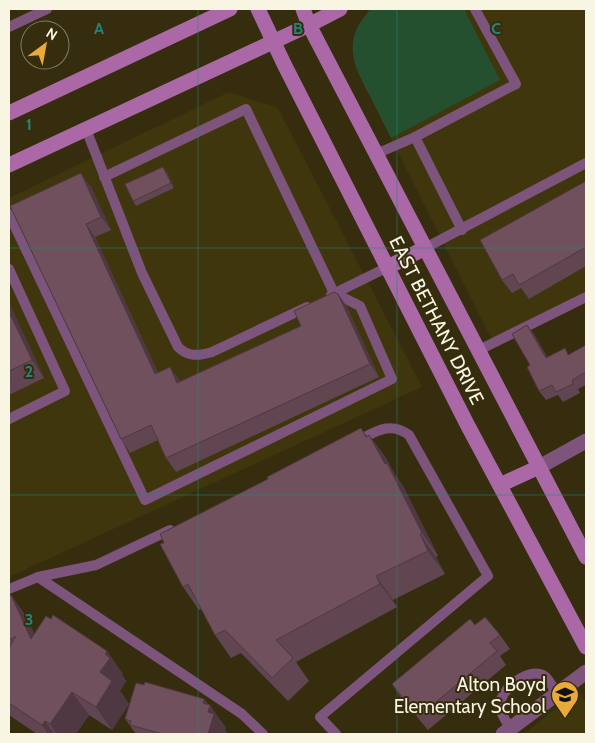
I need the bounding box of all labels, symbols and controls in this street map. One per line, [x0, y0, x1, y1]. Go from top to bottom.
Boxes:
text: A [94, 19, 104, 38]
text: B [293, 19, 303, 38]
text: C [491, 19, 501, 38]
north arrow [20, 20, 70, 70]
text: N [43, 24, 61, 44]
text: 1 [26, 115, 32, 134]
street label: EAST BETHANY DRIVE [384, 232, 489, 408]
text: 2 [25, 362, 33, 381]
text: 3 [25, 610, 33, 629]
place label: Alton Boyd Elementary School [394, 673, 547, 718]
school or university icon: Alton Boyd Elementary School [550, 680, 580, 719]

